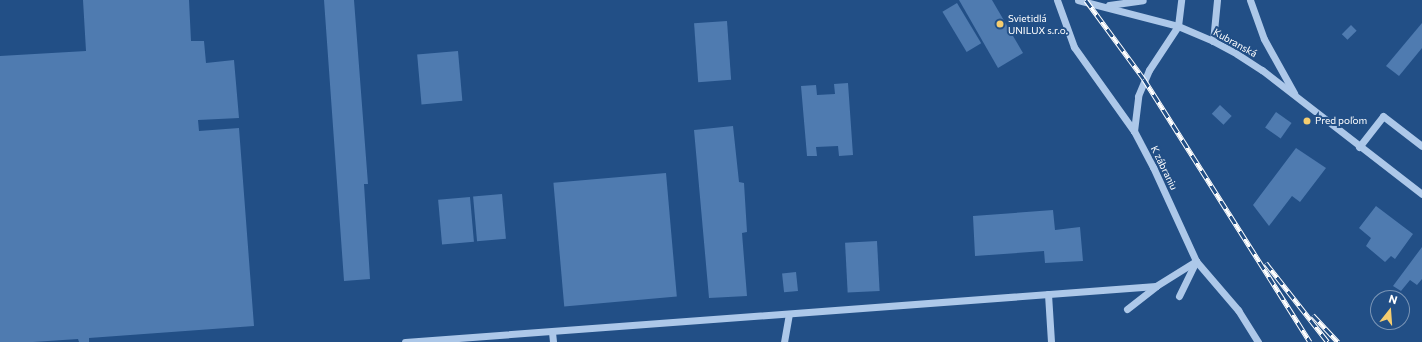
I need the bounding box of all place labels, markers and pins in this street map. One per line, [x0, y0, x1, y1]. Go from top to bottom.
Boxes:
place label: Svietidlá UNILUX s.r.o. [1008, 12, 1068, 36]
marker: Svietidlá UNILUX s.r.o. [995, 19, 1005, 29]
place label: Pred poľom [1315, 115, 1367, 127]
marker: Pred poľom [1302, 116, 1312, 126]

